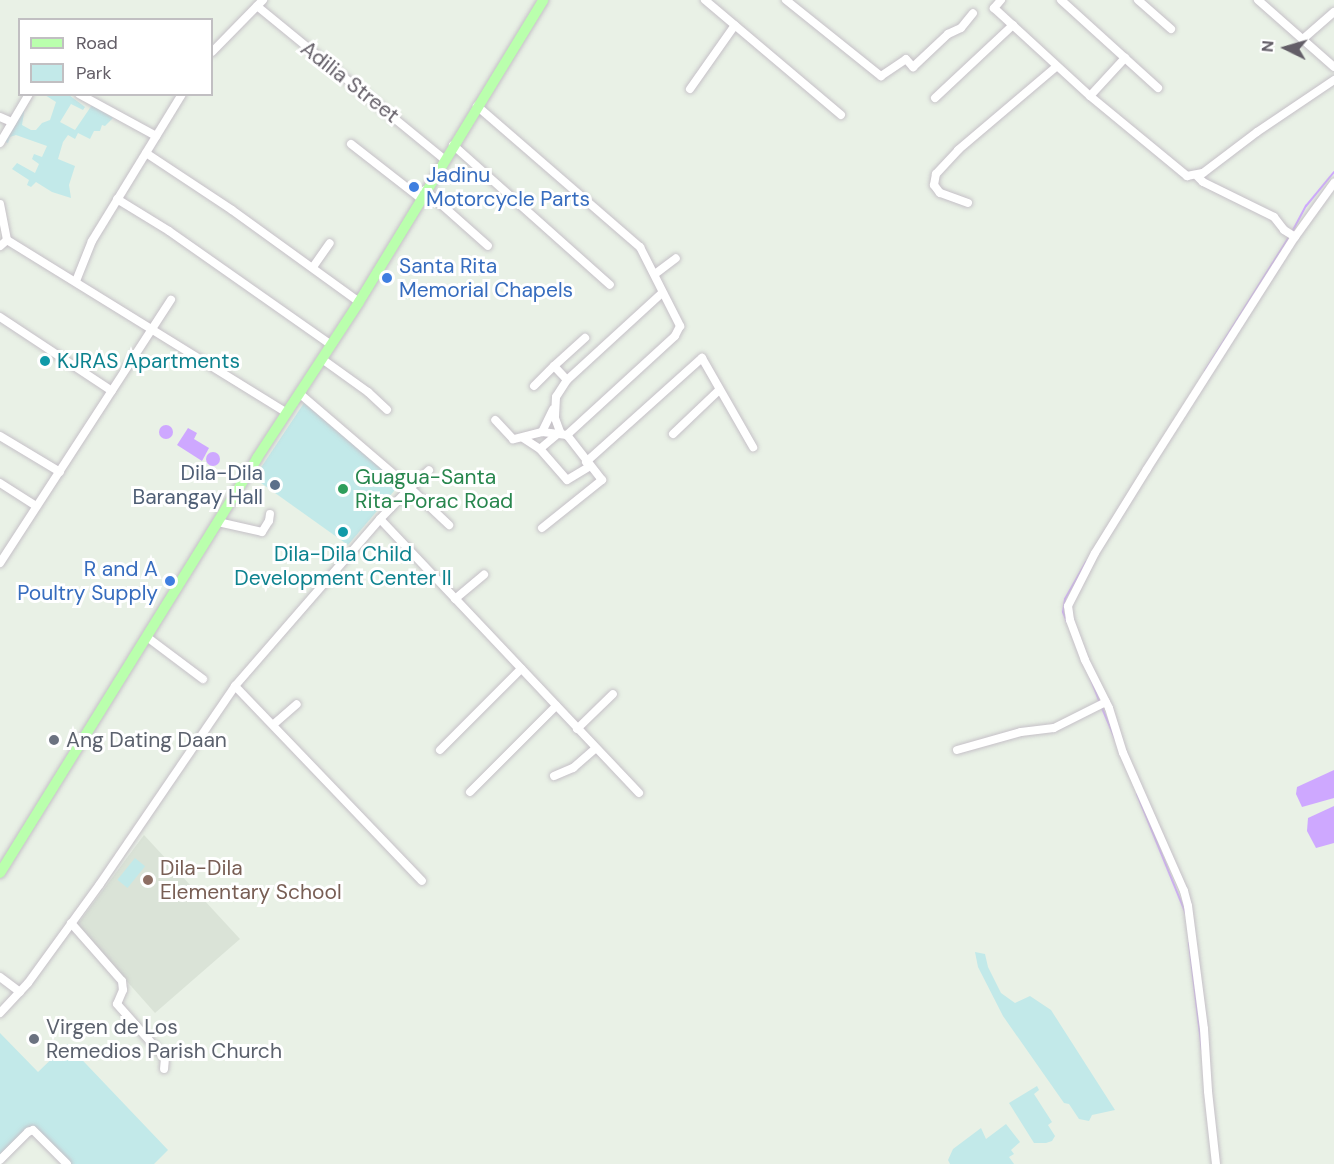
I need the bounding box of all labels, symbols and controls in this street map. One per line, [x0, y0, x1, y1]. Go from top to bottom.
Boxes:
legend [18, 18, 213, 96]
north arrow [1256, 18, 1316, 78]
text: Road [76, 31, 118, 55]
street label: Adilia Street [296, 36, 404, 128]
text: N [1257, 40, 1279, 53]
text: Park [76, 61, 112, 85]
place label: Jadinu Motorcycle Parts [426, 162, 590, 212]
marker: Jadinu Motorcycle Parts [407, 180, 421, 194]
place label: Santa Rita Memorial Chapels [399, 253, 573, 303]
marker: Santa Rita Memorial Chapels [380, 271, 394, 285]
place label: KJRAS Apartments [57, 348, 240, 374]
marker: KJRAS Apartments [38, 354, 52, 368]
place label: Dila-Dila Barangay Hall [132, 460, 263, 510]
place label: Guagua-Santa Rita-Porac Road [355, 464, 513, 514]
marker: Dila-Dila Barangay Hall [268, 478, 282, 492]
marker: Guagua-Santa Rita-Porac Road [336, 482, 350, 496]
marker: Dila-Dila Child Development Center II [336, 525, 350, 539]
place label: Dila-Dila Child Development Center II [234, 541, 452, 591]
place label: R and A Poultry Supply [17, 556, 158, 606]
marker: R and A Poultry Supply [163, 574, 177, 588]
place label: Ang Dating Daan [66, 727, 227, 753]
marker: Ang Dating Daan [47, 733, 61, 747]
place label: Dila-Dila Elementary School [160, 855, 342, 905]
marker: Dila-Dila Elementary School [141, 873, 155, 887]
place label: Virgen de Los Remedios Parish Church [46, 1014, 282, 1064]
marker: Virgen de Los Remedios Parish Church [27, 1032, 41, 1046]

